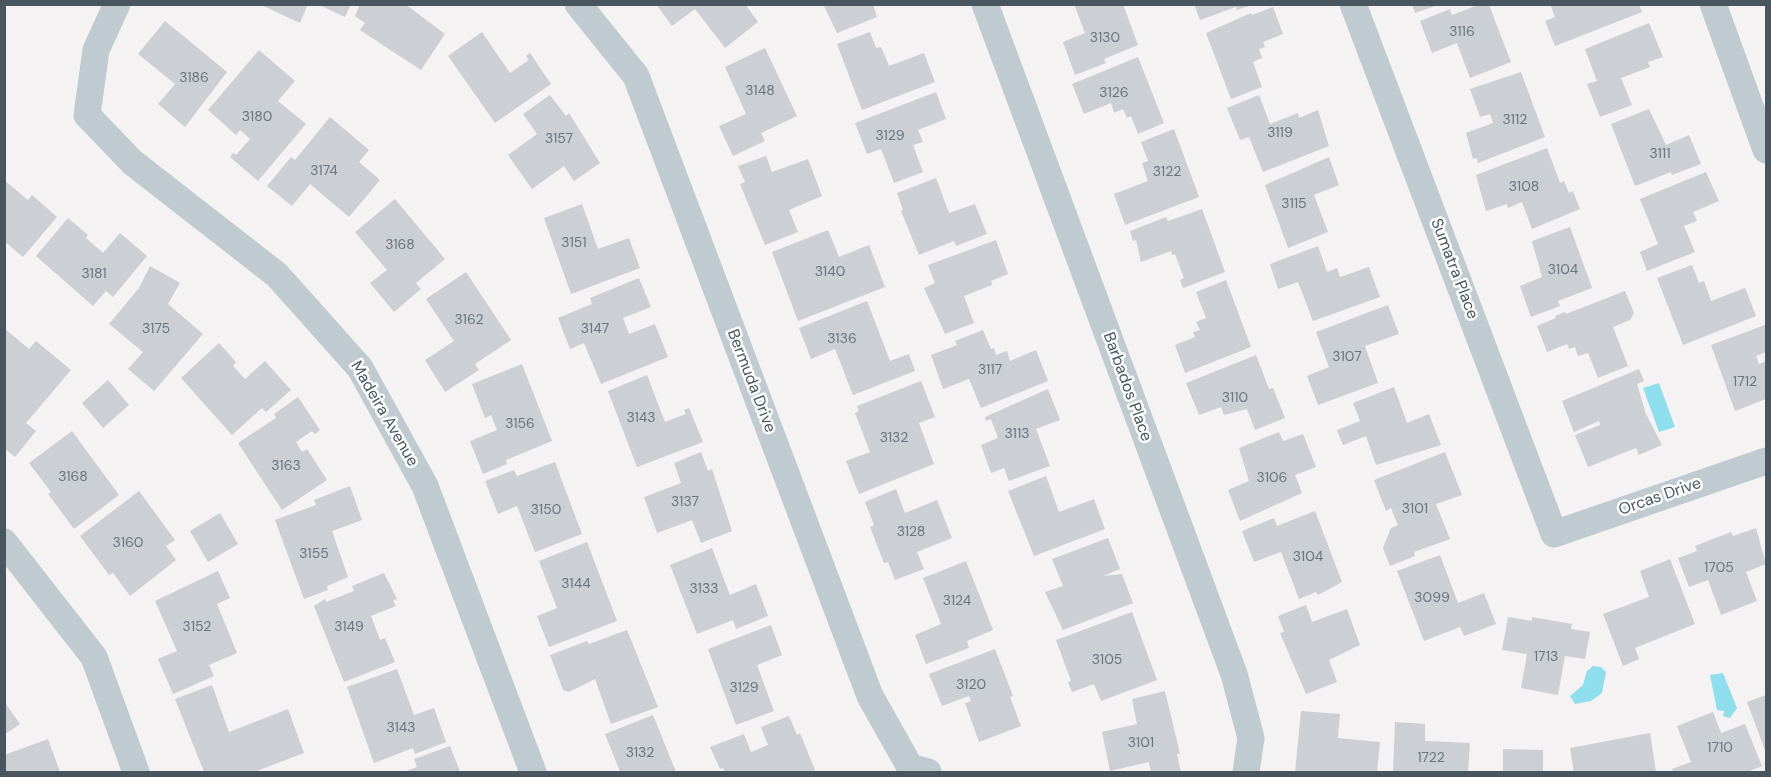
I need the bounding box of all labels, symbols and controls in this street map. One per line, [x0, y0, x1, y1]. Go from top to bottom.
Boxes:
house number: 3116 [1449, 24, 1475, 40]
house number: 3130 [1090, 30, 1120, 46]
house number: 3186 [179, 70, 209, 86]
house number: 3148 [745, 83, 775, 99]
house number: 3126 [1099, 85, 1129, 101]
house number: 3180 [242, 109, 272, 125]
house number: 3112 [1503, 112, 1527, 128]
house number: 3119 [1267, 125, 1293, 141]
house number: 3129 [875, 128, 905, 144]
house number: 3157 [545, 131, 573, 147]
house number: 3111 [1649, 146, 1671, 162]
house number: 3174 [310, 163, 338, 179]
house number: 3122 [1153, 164, 1181, 180]
house number: 3108 [1509, 179, 1539, 195]
house number: 3115 [1281, 196, 1307, 212]
street label: Sumatra Place [1426, 216, 1482, 322]
house number: 3151 [561, 235, 587, 251]
house number: 3168 [385, 237, 415, 253]
house number: 3104 [1548, 262, 1578, 278]
house number: 3140 [815, 264, 845, 280]
house number: 3181 [81, 266, 107, 282]
house number: 3162 [455, 312, 483, 328]
house number: 3175 [142, 321, 170, 337]
house number: 3147 [581, 321, 609, 337]
street label: Bermuda Drive [723, 327, 779, 435]
street label: Barbados Place [1098, 330, 1156, 444]
house number: 3136 [827, 331, 857, 347]
house number: 3107 [1332, 349, 1362, 365]
street label: Madeira Avenue [346, 358, 422, 470]
house number: 3117 [978, 362, 1002, 378]
house number: 1712 [1733, 374, 1757, 390]
house number: 3110 [1222, 390, 1248, 406]
house number: 3143 [626, 410, 656, 426]
house number: 3156 [505, 416, 535, 432]
house number: 3113 [1004, 426, 1030, 442]
house number: 3132 [880, 430, 908, 446]
house number: 3163 [271, 458, 301, 474]
house number: 3168 [58, 469, 88, 485]
house number: 3106 [1257, 470, 1287, 486]
street label: Orcas Drive [1616, 474, 1704, 520]
house number: 3137 [671, 494, 699, 510]
house number: 3101 [1402, 501, 1428, 517]
house number: 3150 [531, 502, 561, 518]
house number: 3128 [897, 524, 925, 540]
house number: 3160 [113, 535, 143, 551]
house number: 3155 [299, 546, 329, 562]
house number: 3104 [1293, 549, 1323, 565]
house number: 1705 [1704, 560, 1734, 576]
house number: 3144 [561, 576, 591, 592]
house number: 3133 [690, 581, 718, 597]
house number: 3099 [1414, 590, 1450, 606]
house number: 3124 [943, 593, 971, 609]
house number: 3152 [183, 619, 211, 635]
house number: 3149 [334, 619, 364, 635]
house number: 1713 [1534, 649, 1558, 665]
house number: 3105 [1092, 652, 1122, 668]
house number: 3120 [956, 677, 986, 693]
house number: 3129 [729, 680, 759, 696]
house number: 3143 [386, 720, 416, 736]
house number: 3101 [1128, 735, 1154, 751]
house number: 1710 [1707, 740, 1733, 756]
house number: 3132 [626, 745, 654, 761]
house number: 1722 [1417, 750, 1445, 766]

